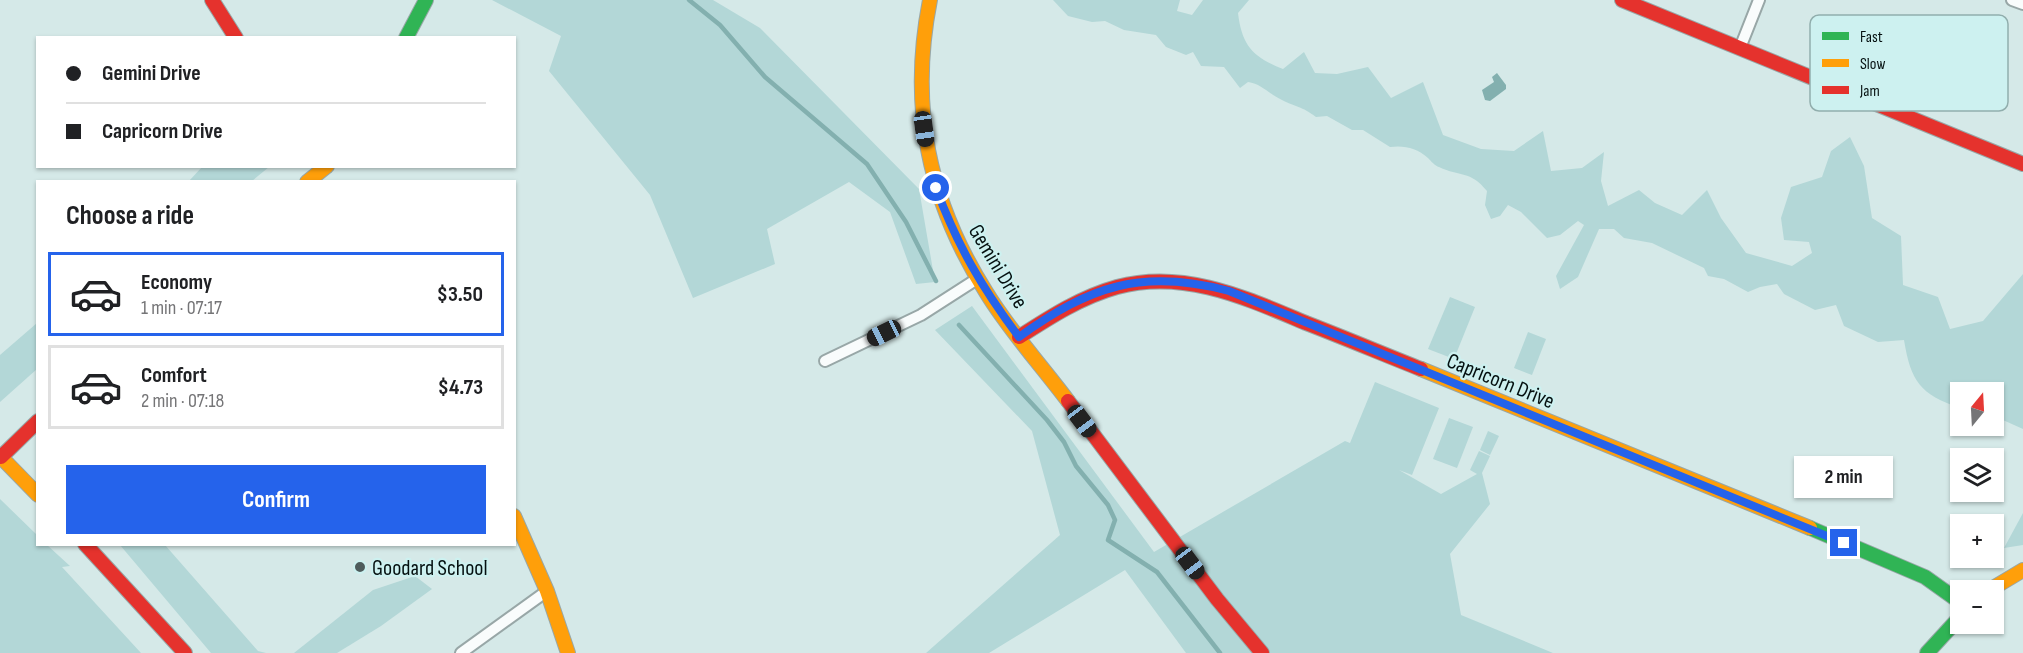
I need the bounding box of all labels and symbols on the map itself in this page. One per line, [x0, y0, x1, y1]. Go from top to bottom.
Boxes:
legend [1810, 15, 2008, 111]
text: Fast [1860, 28, 1883, 47]
text: Slow [1860, 55, 1885, 74]
text: Jam [1859, 82, 1880, 101]
car [913, 110, 935, 148]
route start [922, 174, 949, 201]
street label: Gemini Drive [962, 220, 1033, 314]
car [864, 317, 904, 349]
street label: Capricorn Drive [1443, 348, 1558, 415]
north arrow [1950, 382, 2004, 436]
car [1064, 401, 1100, 441]
callout: 2 min [1794, 456, 1894, 498]
route end [1830, 529, 1857, 556]
car [1172, 543, 1208, 583]
place label: Goodard School [372, 555, 488, 582]
marker: Goodard School [353, 560, 367, 574]

